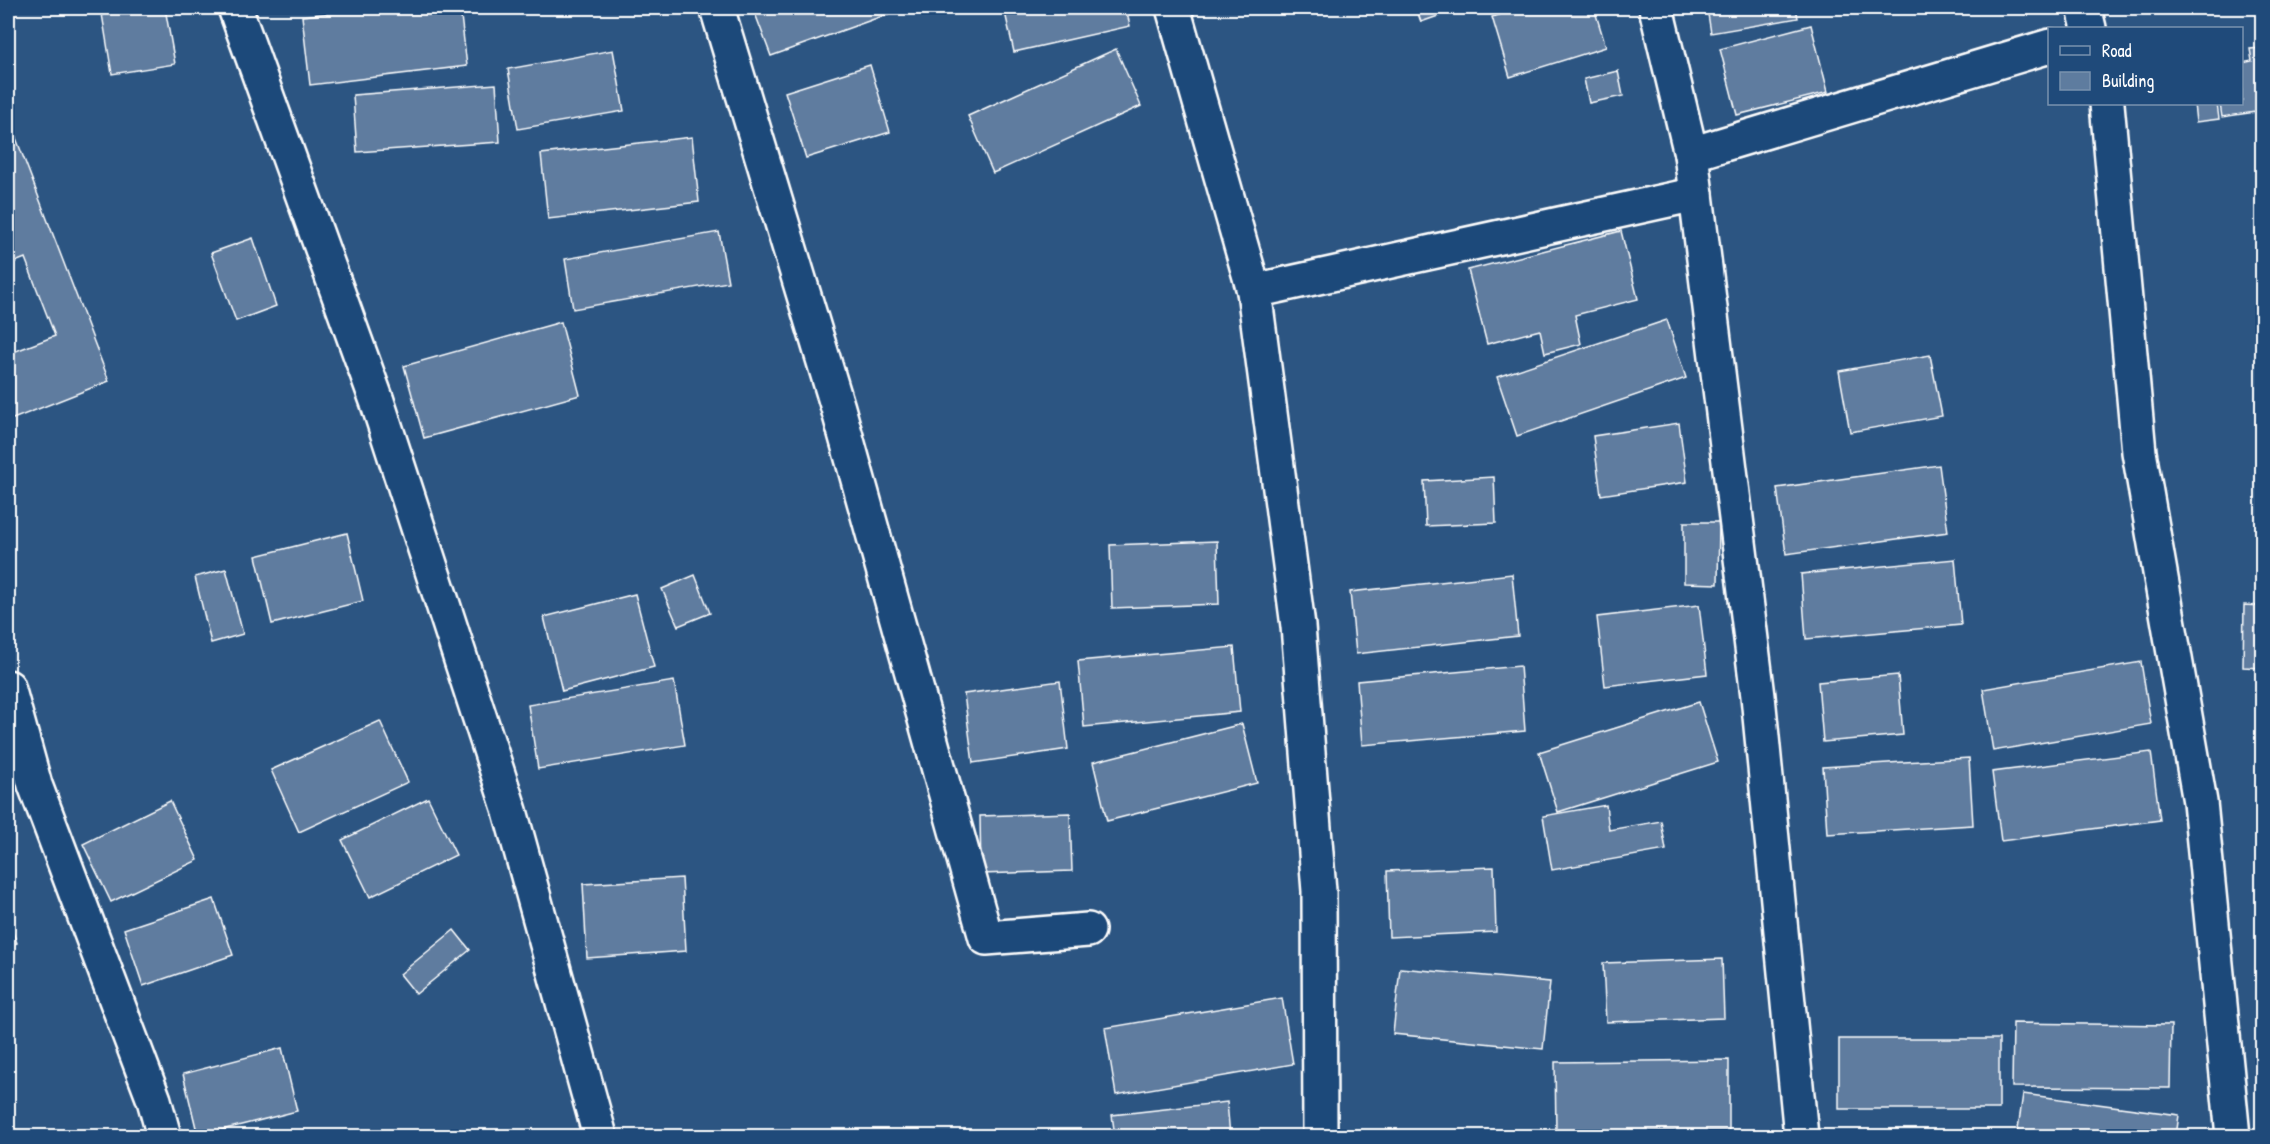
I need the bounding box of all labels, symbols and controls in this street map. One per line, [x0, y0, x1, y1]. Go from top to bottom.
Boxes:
legend [2048, 27, 2243, 105]
text: Road [2102, 38, 2132, 63]
text: Building [2102, 68, 2154, 93]

